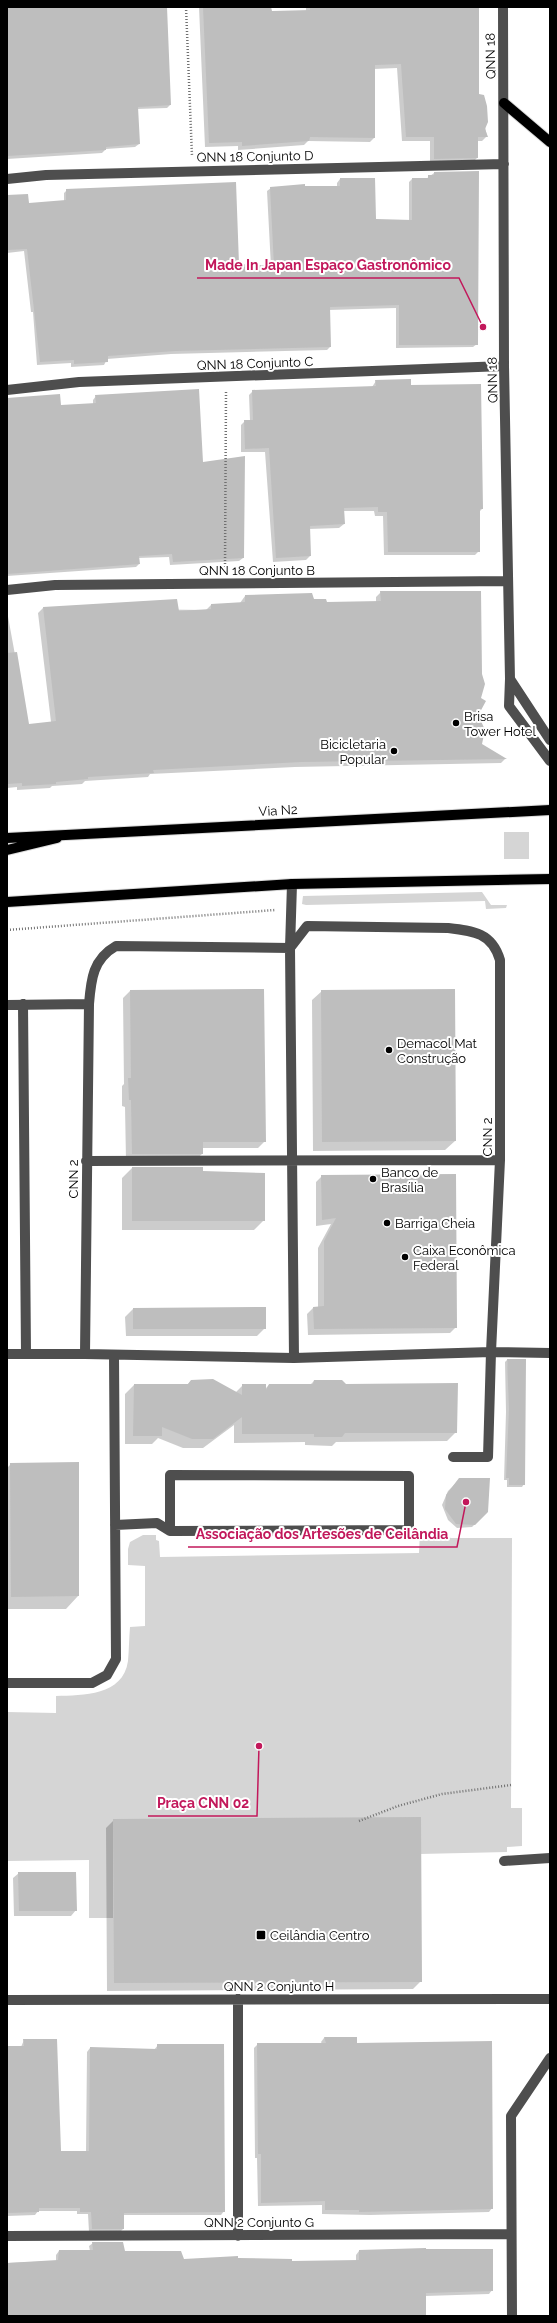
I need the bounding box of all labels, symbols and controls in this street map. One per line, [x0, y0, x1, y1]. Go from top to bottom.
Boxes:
street label: QNN 18 [483, 32, 498, 79]
street label: QNN 18 Conjunto D [197, 148, 313, 165]
callout: Made In Japan Espaço Gastronômico [197, 252, 459, 278]
text: Made In Japan Espaço Gastronômico [205, 257, 451, 273]
street label: QNN 18 Conjunto C [197, 354, 313, 373]
street label: QNN 18 [485, 356, 500, 403]
street label: QNN 18 Conjunto B [199, 563, 315, 578]
place label: Brisa Tower Hotel [464, 709, 537, 739]
marker: Brisa Tower Hotel [451, 718, 461, 728]
place label: Bicicletaria Popular [320, 737, 386, 767]
marker: Bicicletaria Popular [389, 746, 399, 756]
street label: Via N2 [258, 802, 298, 819]
place label: Demacol Mat Construção [397, 1036, 478, 1066]
marker: Demacol Mat Construção [384, 1045, 394, 1055]
street label: CNN 2 [480, 1117, 495, 1157]
street label: CNN 2 [66, 1159, 81, 1199]
place label: Banco de Brasília [381, 1165, 439, 1195]
marker: Banco de Brasília [368, 1174, 378, 1184]
place label: Barriga Cheia [395, 1216, 475, 1231]
marker: Barriga Cheia [382, 1218, 392, 1228]
place label: Caixa Econômica Federal [413, 1243, 516, 1273]
marker: Caixa Econômica Federal [400, 1252, 410, 1262]
callout: Associação dos Artesões de Ceilândia [188, 1521, 457, 1547]
text: Associação dos Artesões de Ceilândia [196, 1526, 448, 1542]
callout: Praça CNN 02 [148, 1790, 257, 1816]
text: Praça CNN 02 [157, 1795, 249, 1811]
place label: Ceilândia Centro [270, 1928, 370, 1943]
marker: Ceilândia Centro [255, 1929, 267, 1941]
street label: QNN 2 Conjunto H [224, 1979, 334, 1994]
street label: QNN 2 Conjunto G [204, 2215, 314, 2230]

